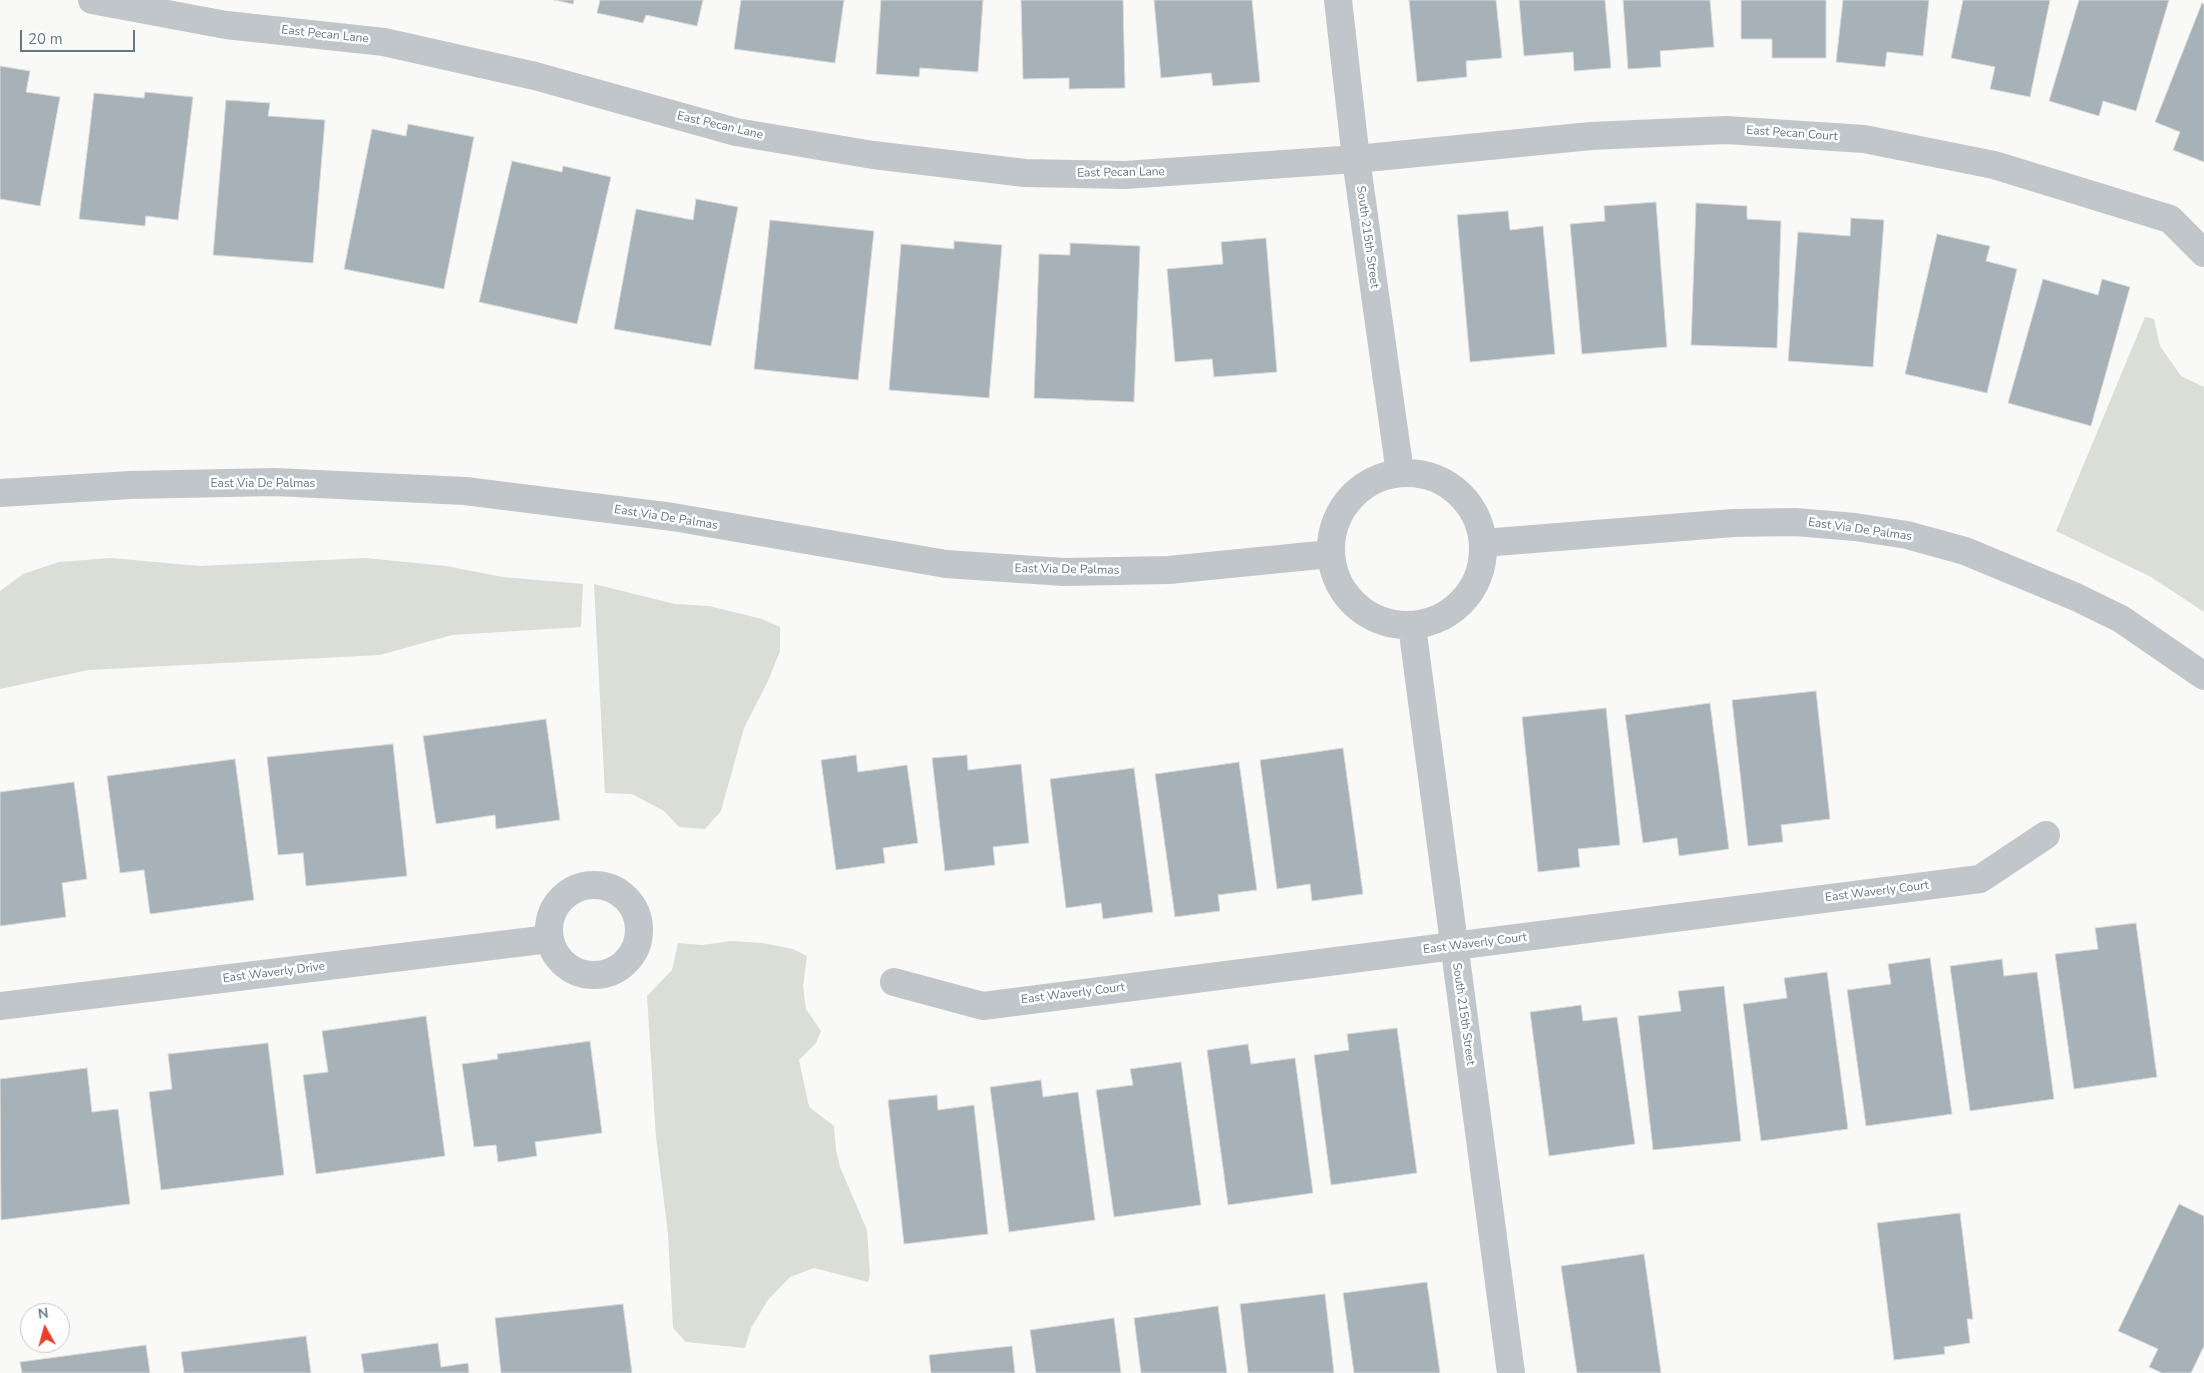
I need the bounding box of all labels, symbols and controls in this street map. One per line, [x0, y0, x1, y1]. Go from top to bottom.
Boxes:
scale bar [22, 20, 138, 52]
street label: East Pecan Lane [281, 23, 369, 47]
text: 20 m [28, 29, 63, 49]
street label: East Pecan Lane [676, 109, 764, 143]
street label: East Pecan Court [1746, 124, 1838, 144]
street label: East Pecan Lane [1077, 165, 1165, 181]
street label: South 215th Street [1353, 185, 1381, 289]
street label: East Via De Palmas [211, 477, 315, 491]
street label: East Via De Palmas [613, 503, 719, 533]
street label: East Via De Palmas [1807, 516, 1913, 544]
street label: East Via De Palmas [1015, 562, 1119, 578]
street label: East Waverly Court [1824, 878, 1930, 906]
street label: East Waverly Court [1422, 930, 1528, 958]
street label: East Waverly Drive [222, 960, 326, 986]
street label: South 215th Street [1449, 962, 1477, 1066]
street label: East Waverly Court [1020, 980, 1126, 1008]
north arrow [20, 1303, 70, 1353]
text: N [37, 1304, 50, 1324]

